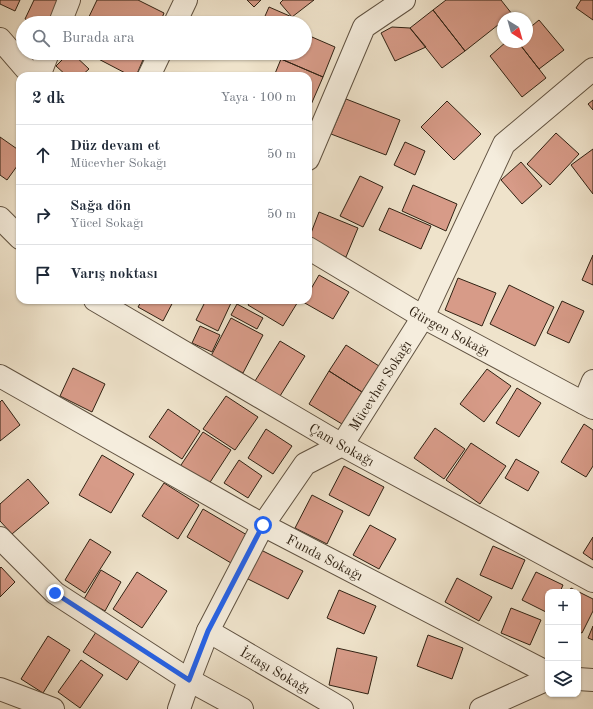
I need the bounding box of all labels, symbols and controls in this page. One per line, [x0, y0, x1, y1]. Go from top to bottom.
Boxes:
north arrow [497, 12, 533, 48]
search box [16, 16, 312, 60]
icon: search [30, 27, 52, 49]
text: Burada ara [62, 31, 134, 46]
text: 2 dk [32, 90, 65, 107]
text: Yaya · 100 m [221, 91, 296, 104]
text: Düz devam et [70, 139, 160, 154]
icon: ahead [32, 144, 54, 166]
text: 50 m [267, 148, 296, 161]
text: Mücevher Sokağı [70, 157, 167, 170]
text: Sağa dön [70, 199, 131, 214]
icon: right [32, 204, 54, 226]
text: 50 m [267, 208, 296, 221]
text: Yücel Sokağı [70, 217, 143, 230]
icon: arrive [32, 264, 54, 286]
text: Varış noktası [70, 267, 158, 282]
street label: Gürgen Sokağı [406, 304, 492, 360]
street label: Mücevher Sokağı [347, 338, 415, 434]
street label: Çam Sokağı [306, 421, 377, 469]
route start [254, 516, 272, 534]
street label: Funda Sokağı [284, 532, 365, 584]
route end [46, 584, 64, 602]
map controls [545, 589, 581, 697]
button: + [545, 589, 581, 625]
button: − [545, 625, 581, 661]
street label: İztaşı Sokağı [237, 643, 313, 697]
button: layers [545, 661, 581, 697]

